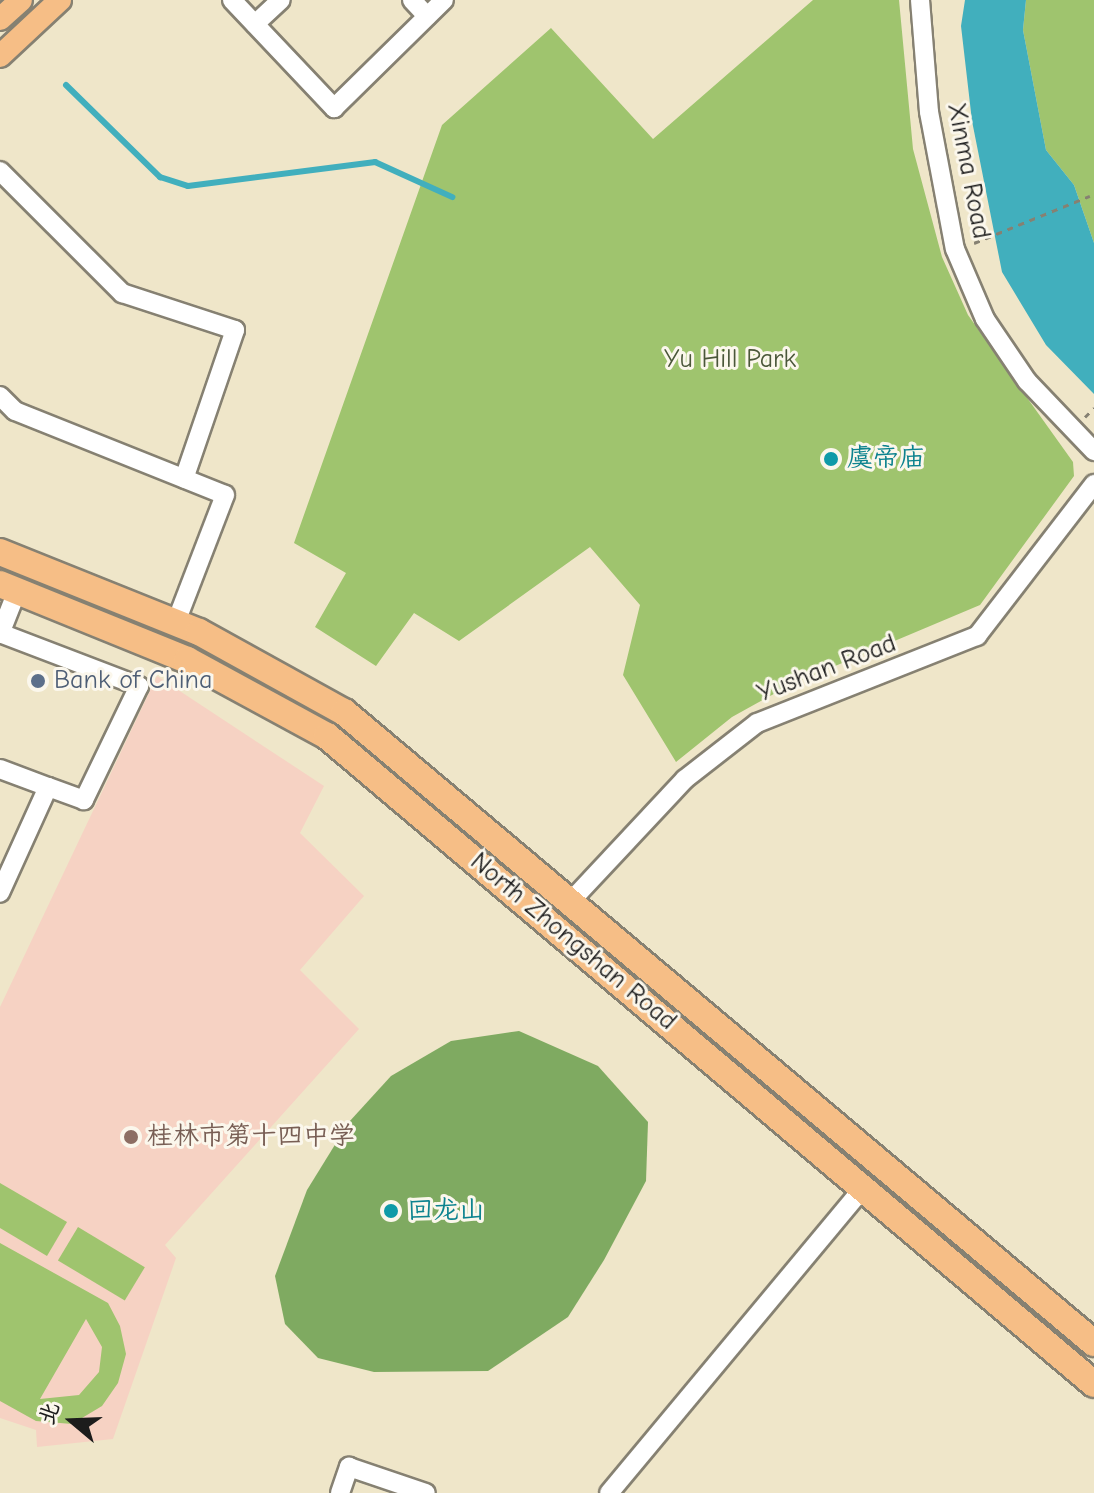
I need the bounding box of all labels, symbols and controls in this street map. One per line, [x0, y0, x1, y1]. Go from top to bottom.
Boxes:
street label: Xinma Road [940, 100, 996, 242]
park label: Yu Hill Park [664, 344, 796, 376]
place label: 虞帝庙 [847, 443, 925, 475]
marker: 虞帝庙 [822, 450, 840, 468]
street label: Yushan Road [753, 628, 901, 710]
place label: Bank of China [54, 665, 212, 697]
marker: Bank of China [29, 672, 47, 690]
street label: North Zhongshan Road [464, 847, 682, 1037]
place label: 桂林市第十四中学 [147, 1121, 355, 1153]
marker: 桂林市第十四中学 [122, 1128, 140, 1146]
place label: 回龙山 [407, 1195, 485, 1227]
marker: 回龙山 [382, 1202, 400, 1220]
north arrow [32, 1381, 112, 1461]
text: 北 [33, 1399, 65, 1428]

